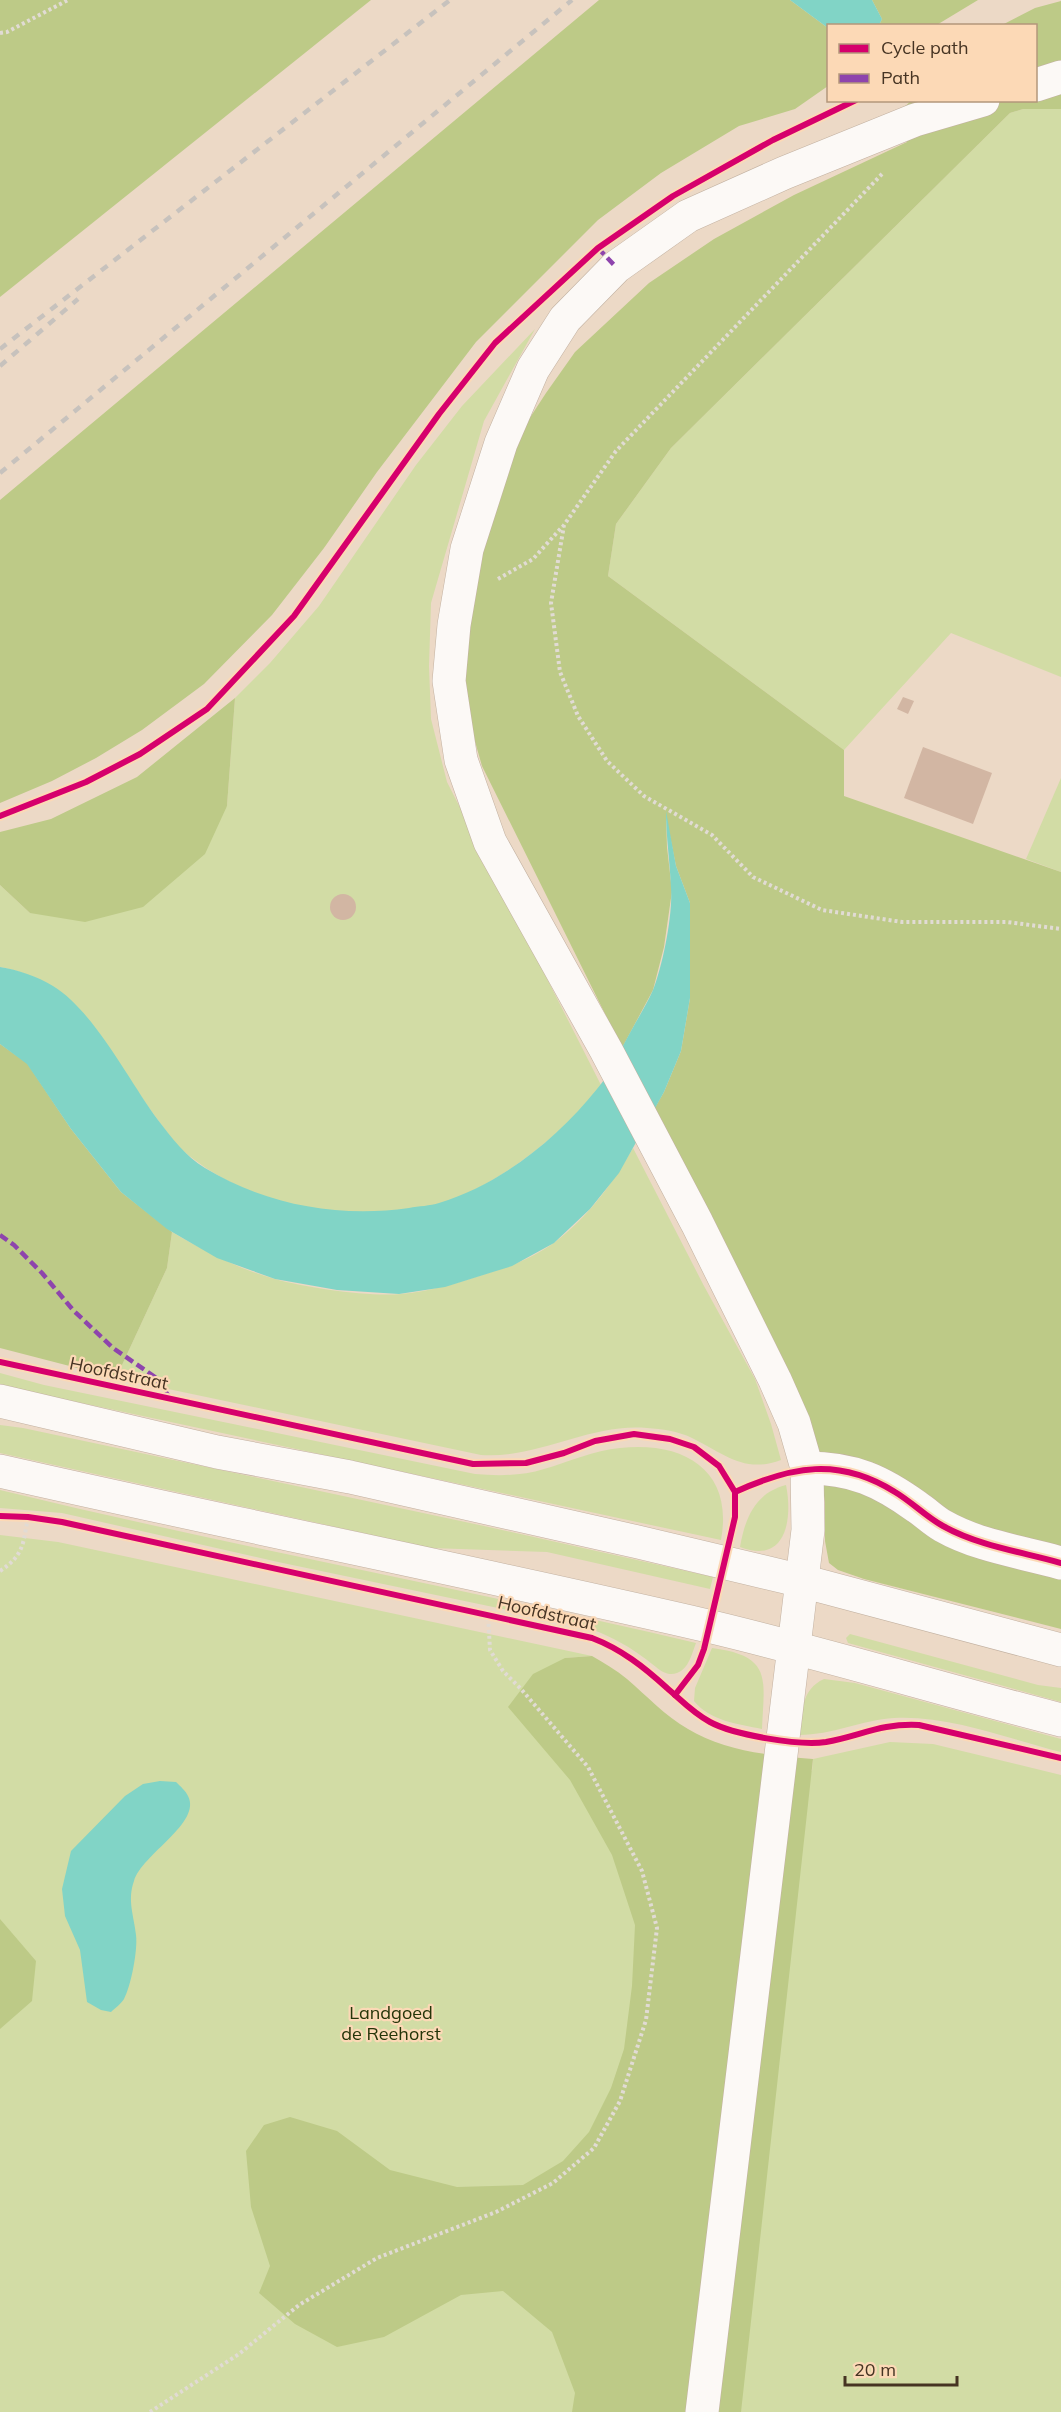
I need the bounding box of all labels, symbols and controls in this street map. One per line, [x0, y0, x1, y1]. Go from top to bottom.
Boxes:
legend [827, 24, 1037, 102]
text: Cycle path [881, 36, 968, 59]
text: Path [881, 66, 920, 89]
street label: Hoofdstraat [68, 1351, 170, 1395]
street label: Hoofdstraat [496, 1591, 598, 1635]
park label: Landgoed de Reehorst [341, 2001, 441, 2045]
scale bar [845, 2349, 958, 2387]
text: 20 m [854, 2358, 896, 2381]

